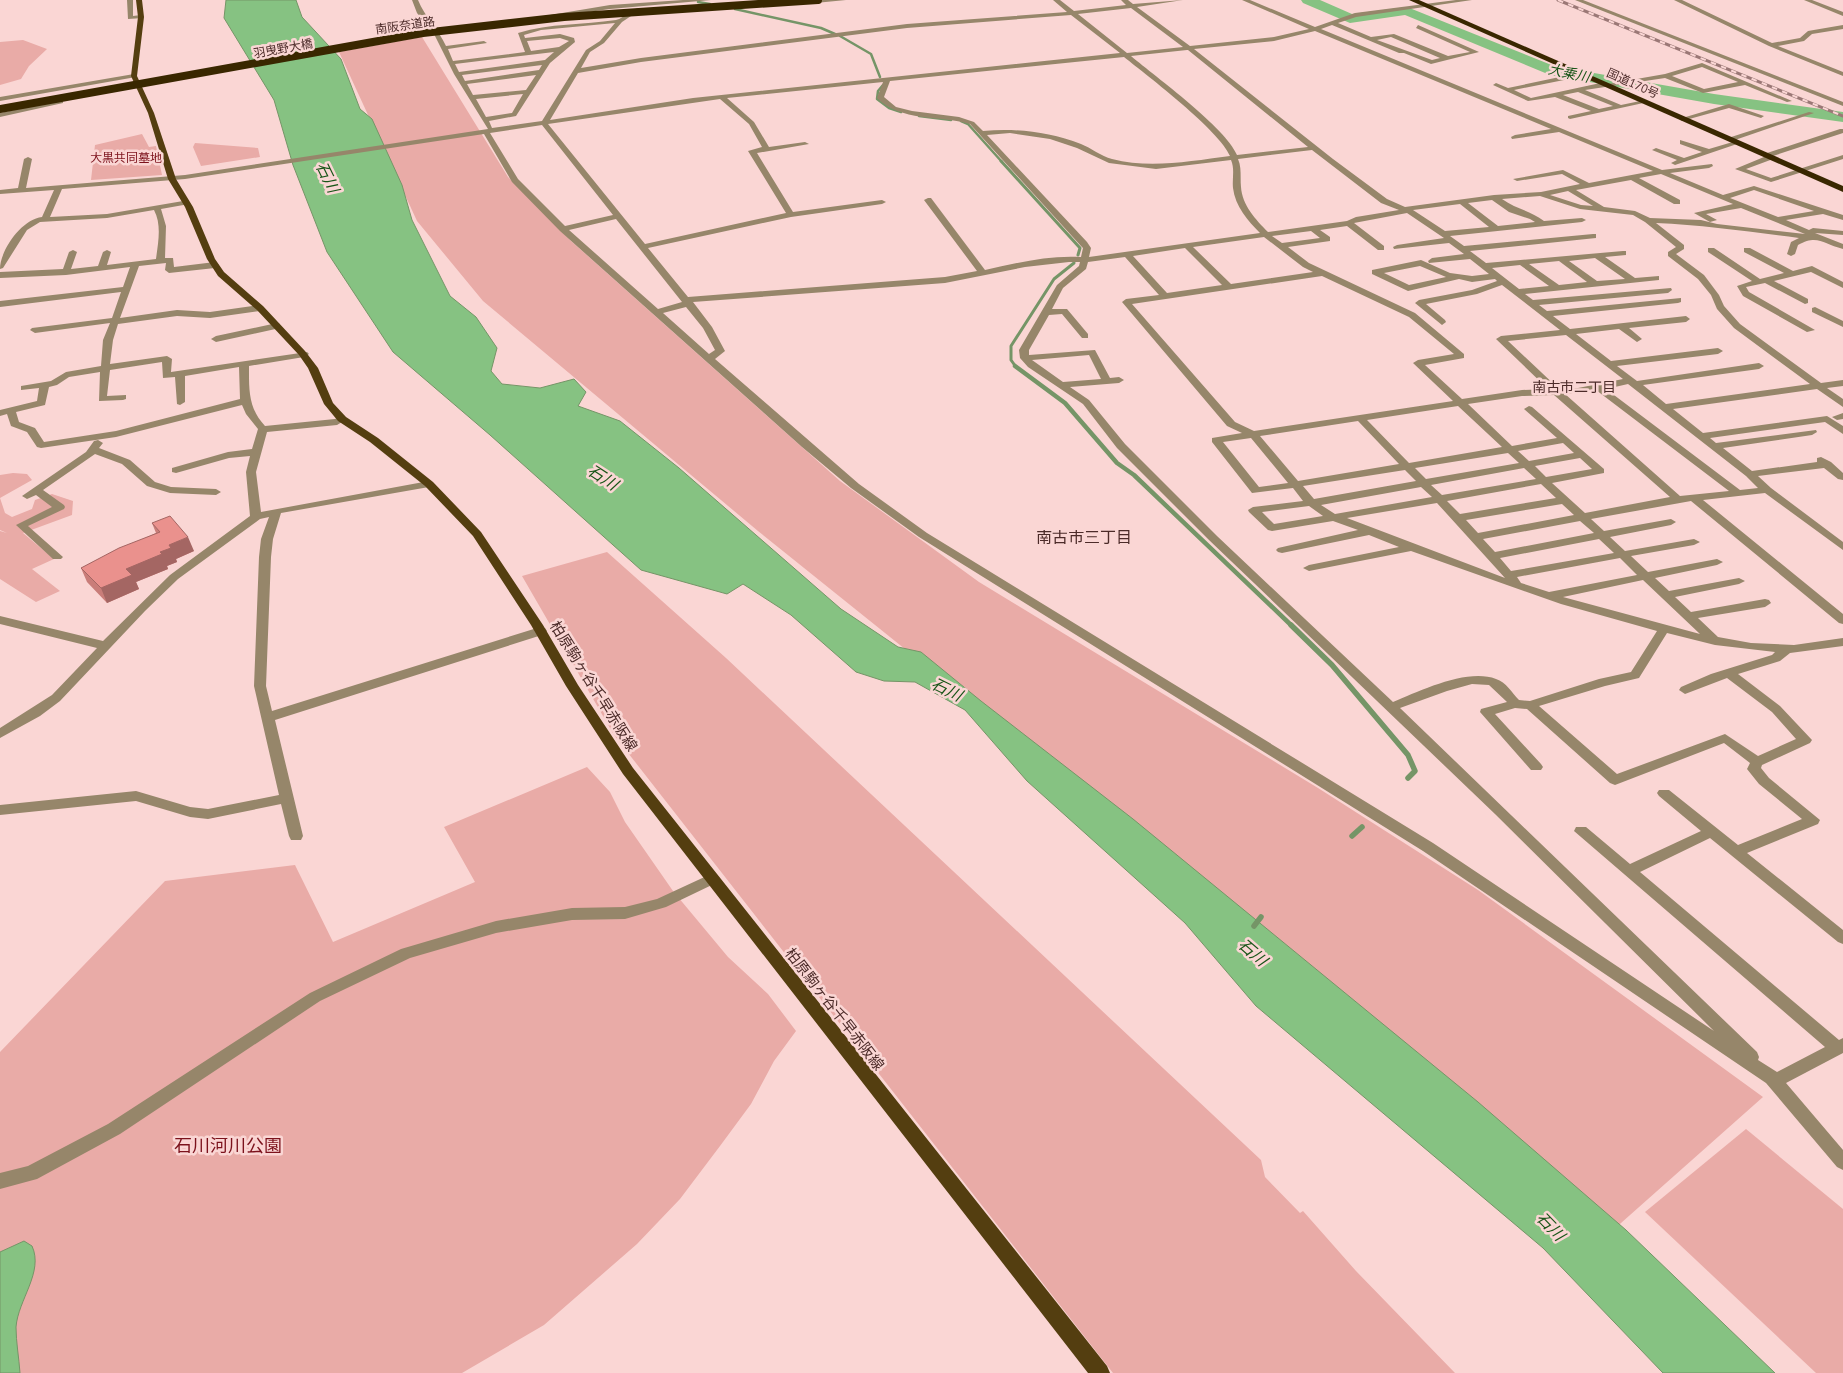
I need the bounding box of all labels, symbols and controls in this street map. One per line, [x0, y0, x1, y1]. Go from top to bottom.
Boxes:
street label: 南阪奈道路 [374, 13, 436, 37]
street label: 羽曳野大橋 [252, 35, 314, 61]
water label: 大乗川 [1547, 60, 1593, 87]
street label: 国道170号 [1605, 65, 1661, 101]
park label: 大黒共同墓地 [90, 150, 162, 165]
water label: 石川 [312, 158, 345, 198]
district label: 南古市二丁目 [1532, 378, 1616, 396]
water label: 石川 [584, 460, 624, 495]
district label: 南古市三丁目 [1036, 527, 1132, 547]
street label: 柏原駒ヶ谷千早赤阪線 [546, 617, 642, 755]
water label: 石川 [928, 673, 968, 706]
water label: 石川 [1234, 934, 1273, 971]
street label: 柏原駒ヶ谷千早赤阪線 [781, 944, 889, 1074]
park label: 石川河川公園 [174, 1134, 282, 1157]
water label: 石川 [1533, 1208, 1571, 1246]

